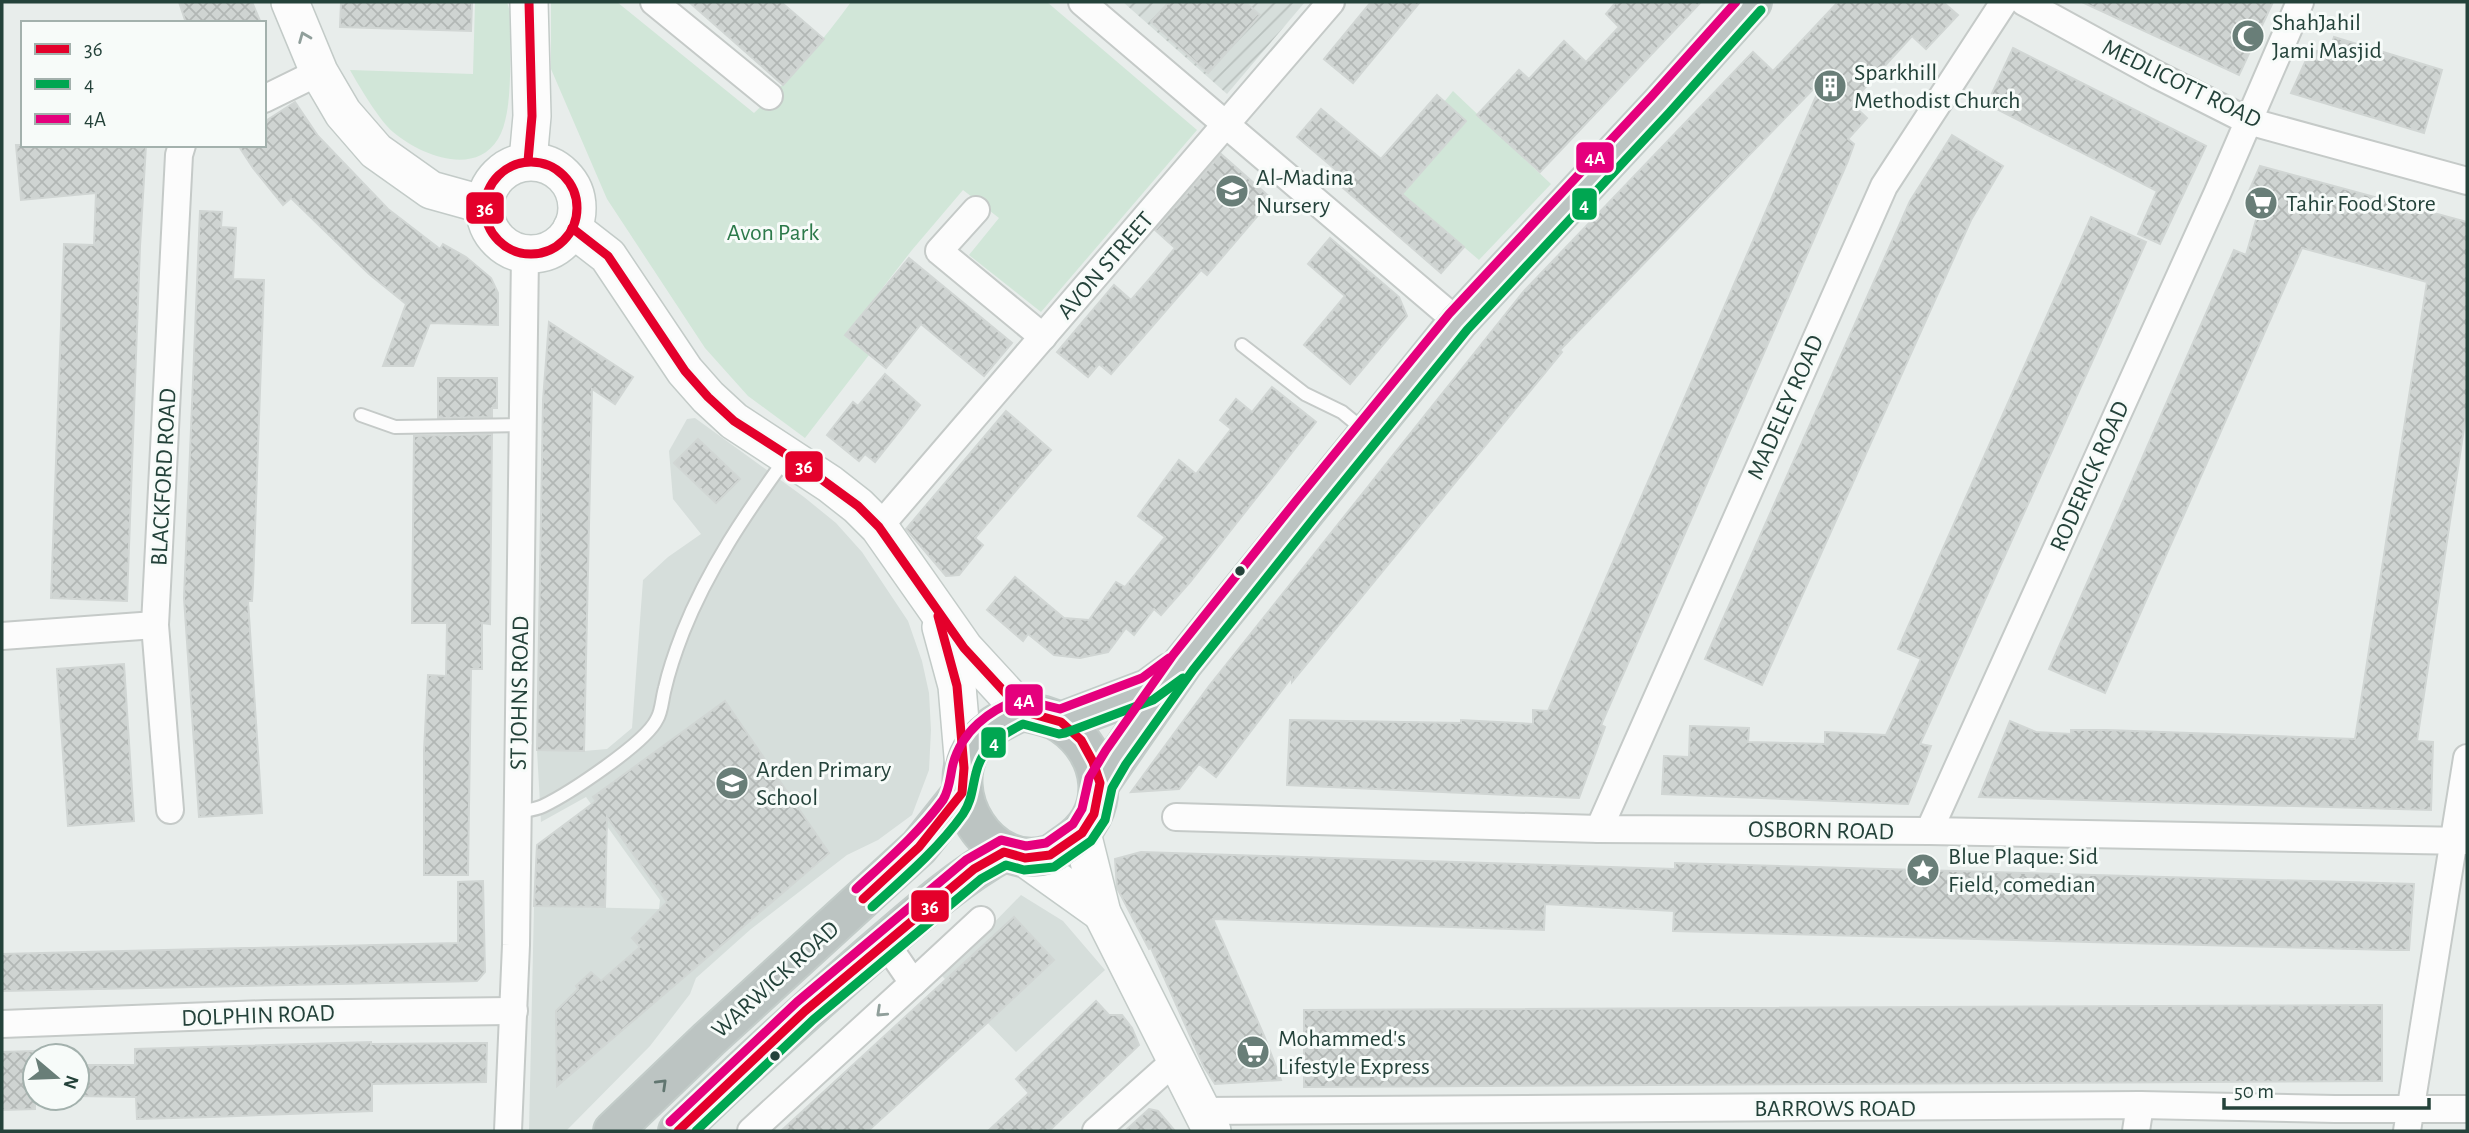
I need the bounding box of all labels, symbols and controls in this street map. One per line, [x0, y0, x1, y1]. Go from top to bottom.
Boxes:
place label: ShahJahil Jami Masjid [2272, 11, 2382, 63]
mosque icon: ShahJahil Jami Masjid [2229, 17, 2267, 55]
legend [21, 21, 266, 147]
one-way arrow [299, 32, 313, 44]
street label: MEDLICOTT ROAD [2098, 35, 2265, 133]
text: 36 [84, 39, 103, 60]
place label: Sparkhill Methodist Church [1854, 61, 2021, 113]
building icon: Sparkhill Methodist Church [1811, 67, 1849, 105]
text: 4 [84, 74, 94, 95]
text: 4A [84, 109, 106, 130]
line badge: 4A [1575, 141, 1615, 174]
text: 4A [1585, 149, 1606, 168]
place label: Al-Madina Nursery [1256, 166, 1354, 218]
school or university icon: Al-Madina Nursery [1213, 172, 1251, 210]
supermarket icon: Tahir Food Store [2242, 184, 2280, 222]
line badge: 4 [1571, 187, 1598, 221]
line badge: 36 [465, 191, 505, 225]
place label: Tahir Food Store [2286, 192, 2436, 216]
text: 4 [1579, 196, 1589, 215]
text: 36 [476, 200, 494, 219]
street label: AVON STREET [1053, 207, 1159, 324]
park label: Avon Park [727, 221, 819, 245]
street label: MADELEY ROAD [1743, 332, 1828, 483]
street label: BLACKFORD ROAD [147, 388, 181, 566]
street label: RODERICK ROAD [2046, 398, 2134, 555]
line badge: 36 [784, 450, 824, 483]
text: 36 [795, 458, 813, 477]
unlabelled marker [1233, 564, 1247, 578]
street label: ST JOHNS ROAD [507, 616, 533, 770]
line badge: 4A [1004, 683, 1044, 717]
text: 4A [1014, 692, 1035, 711]
line badge: 4 [980, 726, 1007, 759]
text: 4 [989, 734, 999, 753]
place label: Arden Primary School [756, 758, 891, 810]
school or university icon: Arden Primary School [713, 764, 751, 802]
street label: OSBORN ROAD [1748, 818, 1894, 844]
place label: Blue Plaque: Sid Field, comedian [1948, 845, 2098, 897]
place icon: Blue Plaque: Sid Field, comedian [1904, 851, 1942, 889]
line badge: 36 [910, 889, 950, 923]
text: 36 [921, 898, 939, 917]
street label: WARWICK ROAD [707, 917, 844, 1043]
street label: DOLPHIN ROAD [181, 1001, 335, 1031]
one-way arrow [876, 1004, 889, 1017]
place label: Mohammed's Lifestyle Express [1278, 1027, 1430, 1079]
supermarket icon: Mohammed's Lifestyle Express [1234, 1033, 1272, 1071]
north arrow [21, 1042, 91, 1112]
unlabelled marker [768, 1049, 782, 1063]
scale bar [2224, 1066, 2429, 1110]
text: N [60, 1073, 82, 1091]
one-way arrow [654, 1079, 667, 1092]
text: 50 m [2234, 1081, 2274, 1102]
street label: BARROWS ROAD [1754, 1097, 1916, 1121]

